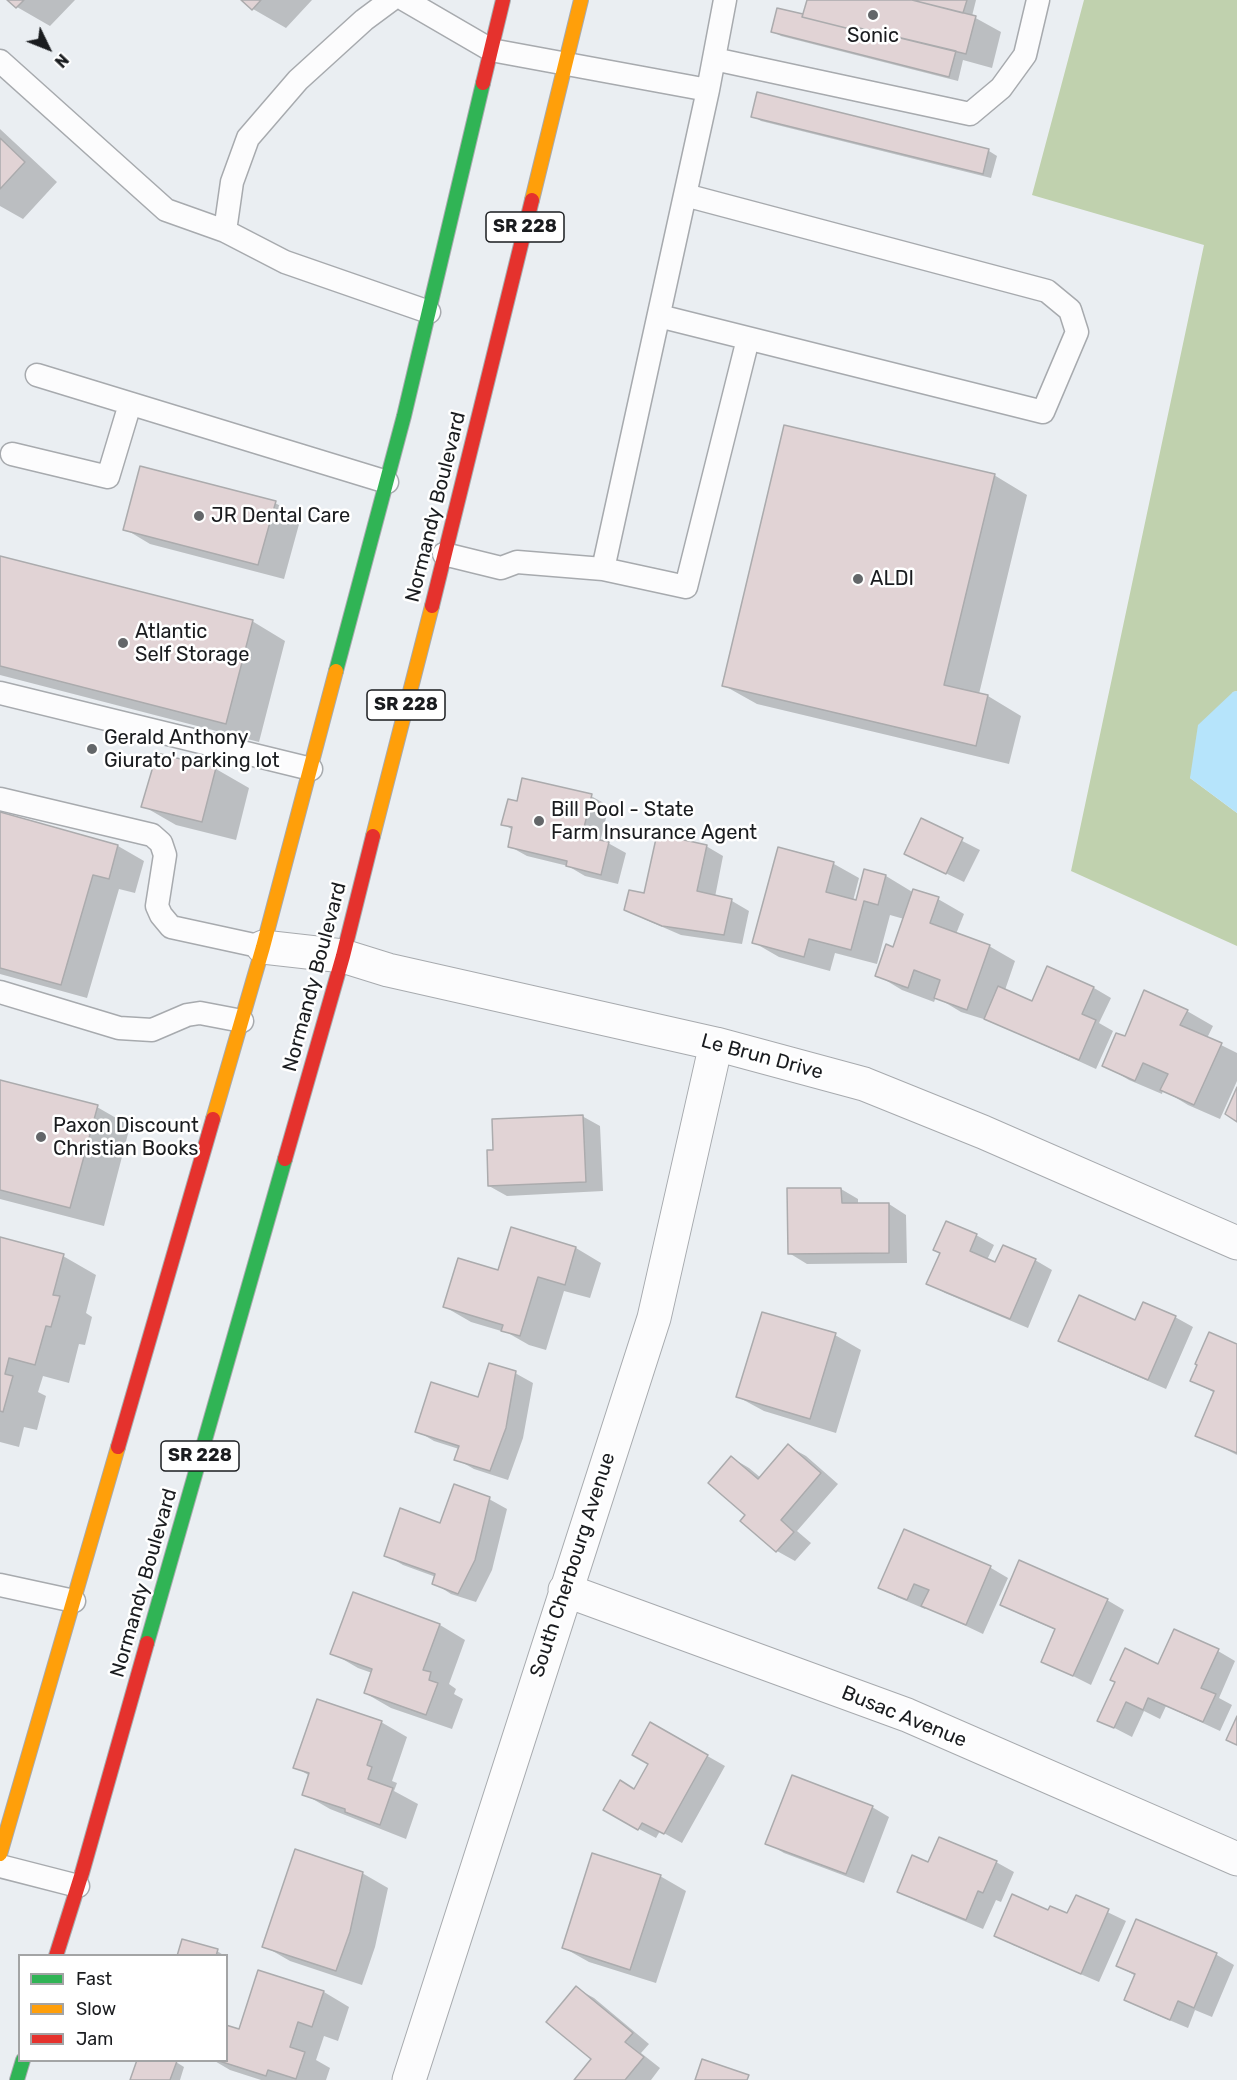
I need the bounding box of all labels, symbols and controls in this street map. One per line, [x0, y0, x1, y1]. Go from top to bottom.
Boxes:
marker: Sonic [866, 8, 880, 22]
north arrow [18, 18, 78, 78]
place label: Sonic [847, 24, 899, 48]
text: N [51, 50, 72, 71]
road number: SR 228 [486, 212, 564, 242]
street label: Normandy Boulevard [401, 409, 471, 605]
place label: JR Dental Care [211, 504, 350, 528]
marker: JR Dental Care [192, 509, 206, 523]
place label: ALDI [870, 567, 914, 591]
marker: ALDI [851, 572, 865, 586]
place label: Atlantic Self Storage [135, 620, 249, 667]
marker: Atlantic Self Storage [116, 636, 130, 650]
road number: SR 228 [367, 690, 445, 720]
place label: Gerald Anthony Giurato' parking lot [104, 726, 280, 773]
marker: Gerald Anthony Giurato' parking lot [85, 742, 99, 756]
place label: Bill Pool - State Farm Insurance Agent [551, 798, 757, 845]
marker: Bill Pool - State Farm Insurance Agent [532, 814, 546, 828]
street label: Normandy Boulevard [278, 880, 352, 1074]
street label: Le Brun Drive [698, 1029, 826, 1085]
place label: Paxon Discount Christian Books [53, 1114, 199, 1161]
marker: Paxon Discount Christian Books [34, 1130, 48, 1144]
road number: SR 228 [161, 1441, 239, 1471]
street label: South Cherbourg Avenue [525, 1450, 621, 1680]
street label: Normandy Boulevard [106, 1486, 182, 1680]
street label: Busac Avenue [838, 1681, 970, 1753]
legend [18, 1954, 228, 2062]
text: Fast [76, 1968, 112, 1990]
text: Slow [76, 1998, 116, 2020]
text: Jam [76, 2028, 113, 2050]

